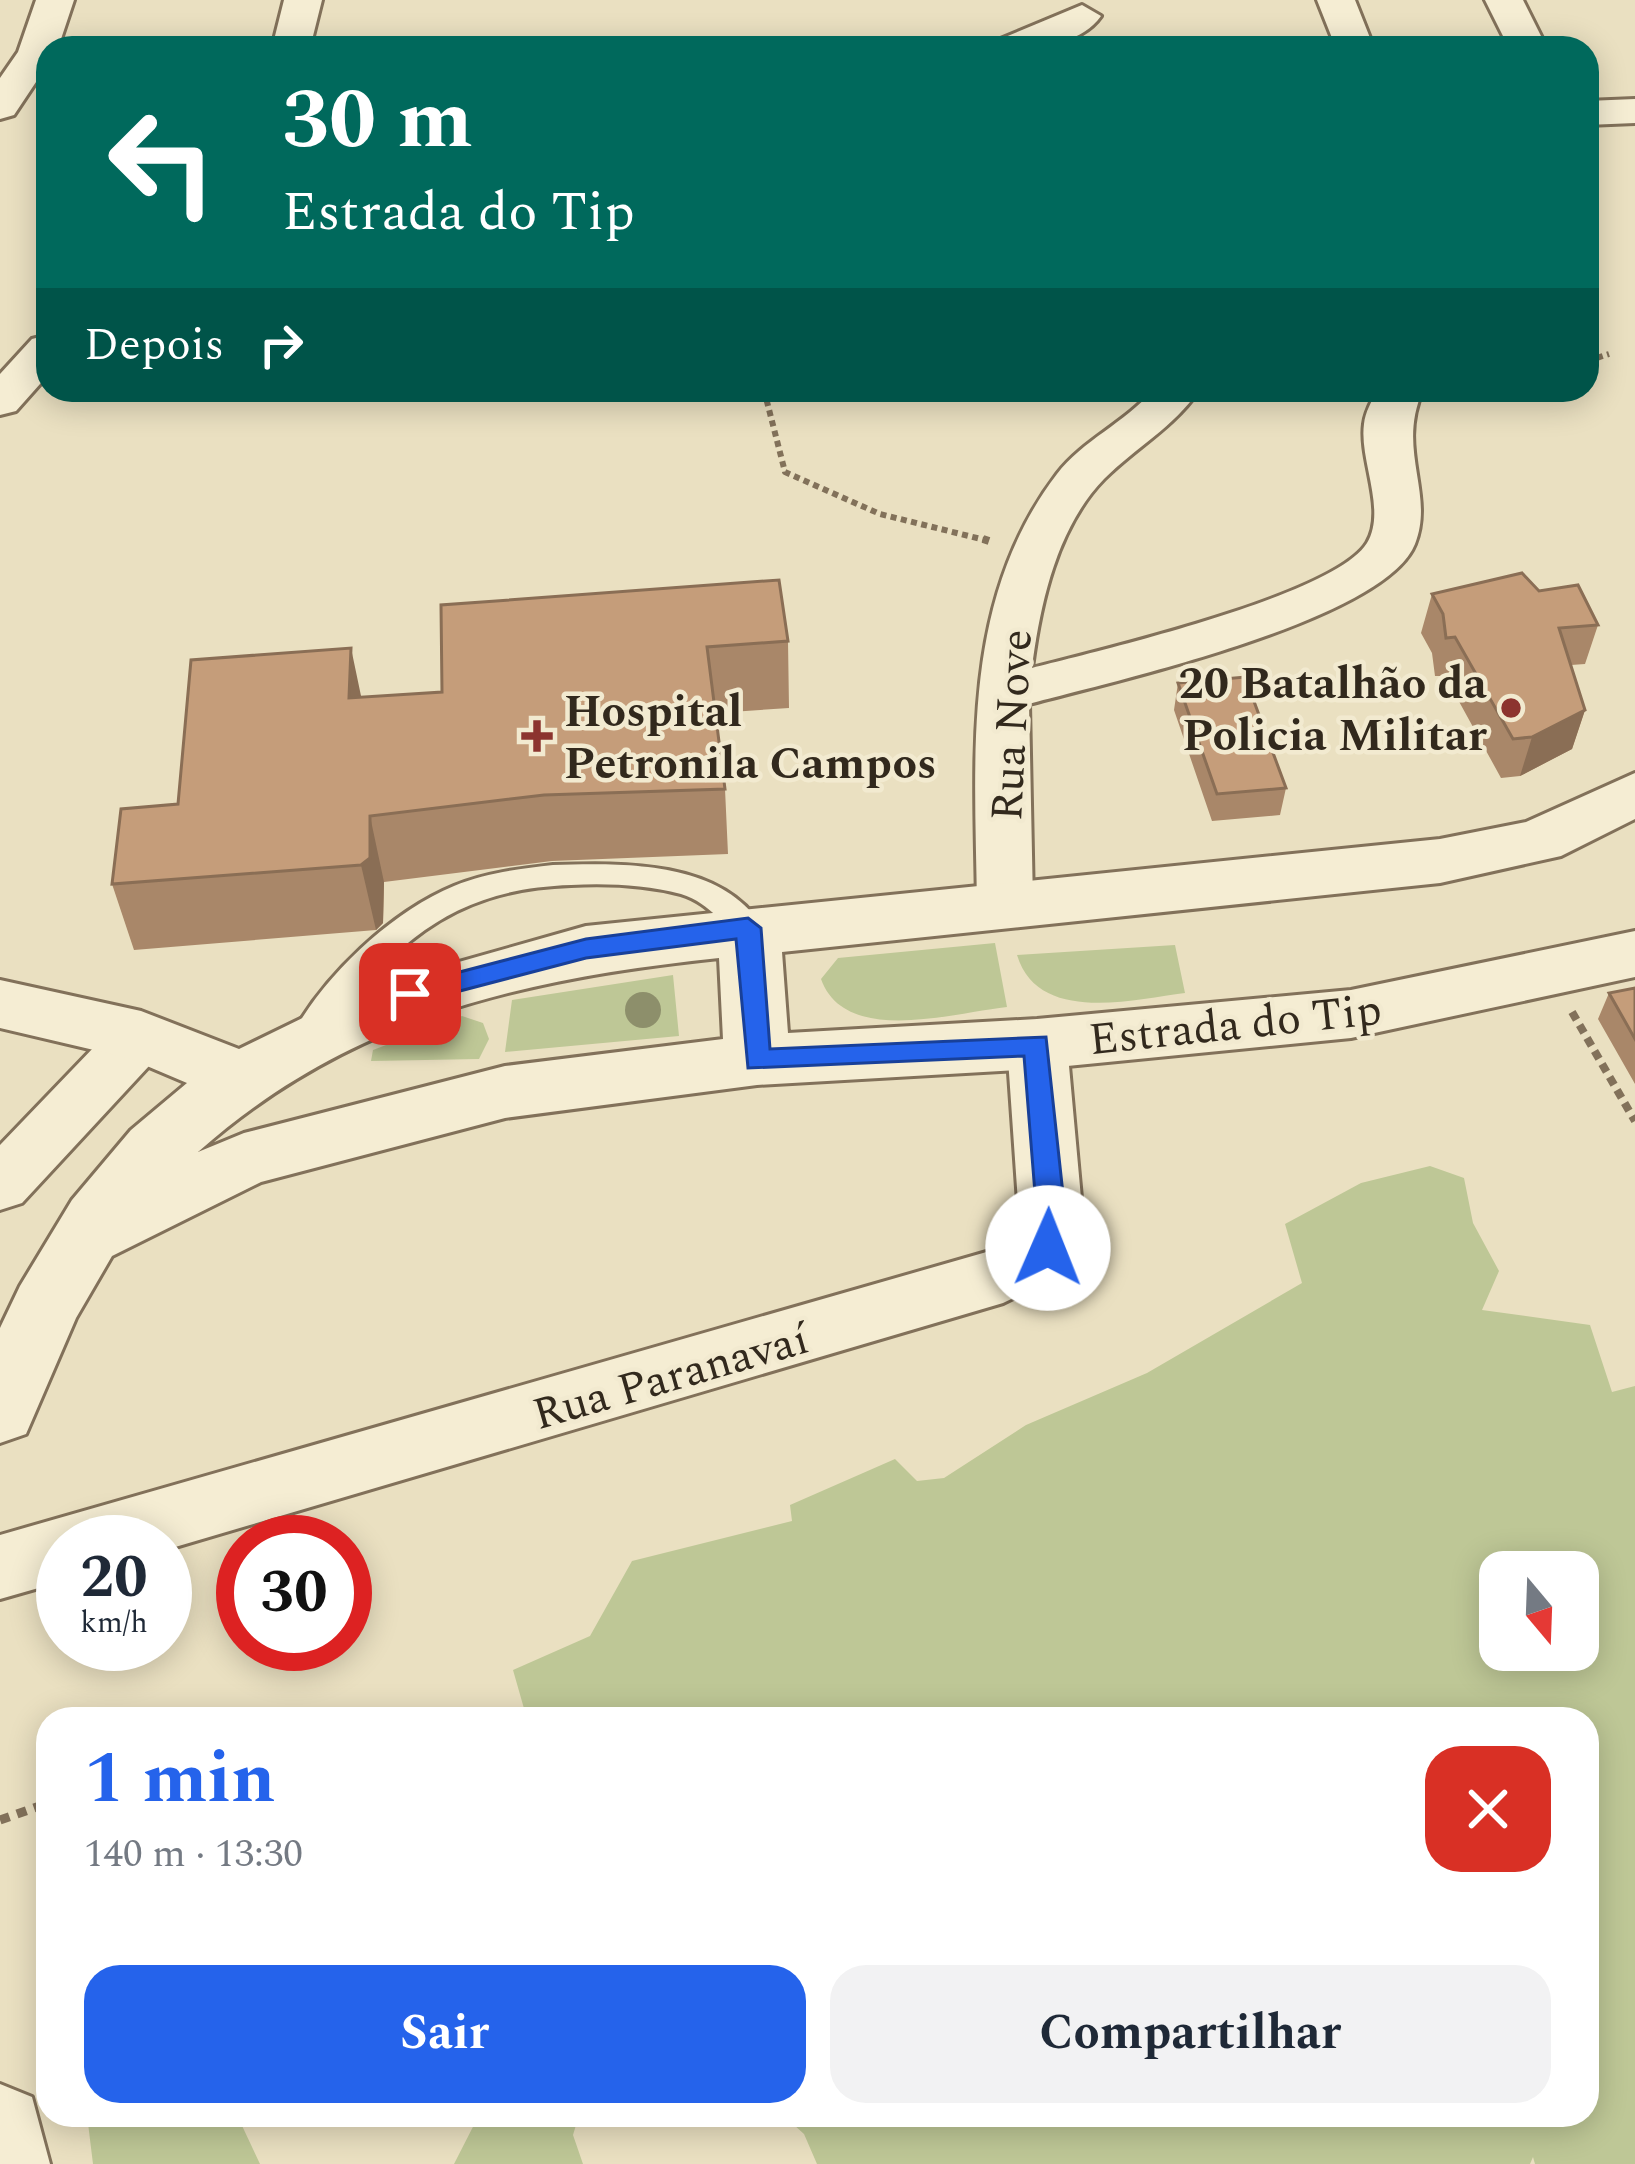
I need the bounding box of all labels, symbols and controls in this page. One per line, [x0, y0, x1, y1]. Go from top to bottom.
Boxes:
text: 30 m [282, 57, 473, 185]
icon: left [84, 84, 240, 240]
text: Estrada do Tip [282, 172, 635, 254]
text: Depois [84, 311, 224, 380]
icon: right [248, 312, 314, 378]
street label: Rua Nove [973, 628, 1052, 823]
place label: 20 Batalhão da Policia Militar [1178, 650, 1488, 771]
place label: Hospital Petronila Campos [564, 678, 937, 799]
marker: 20 Batalhão da Policia Militar [1498, 695, 1524, 721]
marker: Hospital Petronila Campos [521, 720, 553, 752]
pin [359, 943, 461, 1045]
icon: arrive [377, 961, 443, 1027]
street label: Estrada do Tip [1085, 976, 1385, 1075]
position arrow [985, 1185, 1111, 1311]
street label: Rua Paranavaí [525, 1305, 819, 1450]
speed limit sign: 30 [216, 1515, 372, 1671]
text: 20 [80, 1532, 148, 1624]
north arrow [1479, 1551, 1599, 1671]
map controls [1479, 1551, 1599, 1671]
text: km/h [80, 1600, 148, 1646]
text: 1 min [84, 1725, 276, 1834]
button: close [1425, 1746, 1551, 1872]
text: 140 m · 13:30 [84, 1825, 303, 1884]
button: Sair [84, 1965, 806, 2103]
button: Compartilhar [830, 1965, 1551, 2103]

